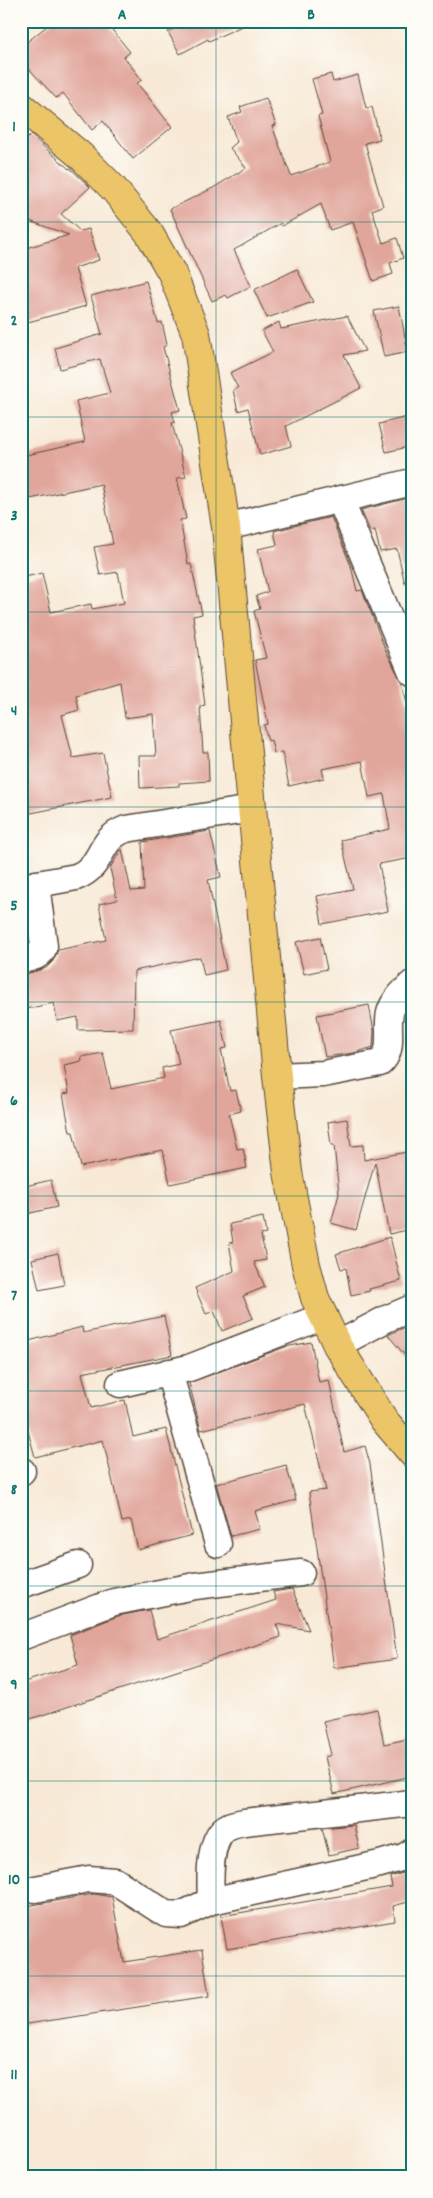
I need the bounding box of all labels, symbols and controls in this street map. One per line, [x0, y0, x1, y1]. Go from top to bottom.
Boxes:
text: A [118, 4, 127, 27]
text: B [307, 4, 315, 27]
text: 1 [12, 116, 16, 139]
text: 2 [11, 310, 18, 333]
text: 3 [10, 505, 18, 528]
text: 4 [11, 700, 17, 723]
text: 5 [10, 895, 18, 918]
text: 6 [10, 1090, 18, 1113]
text: 7 [11, 1285, 17, 1308]
text: 8 [11, 1479, 18, 1502]
text: 9 [10, 1674, 18, 1697]
text: 10 [8, 1869, 20, 1892]
text: 11 [10, 2064, 18, 2087]

